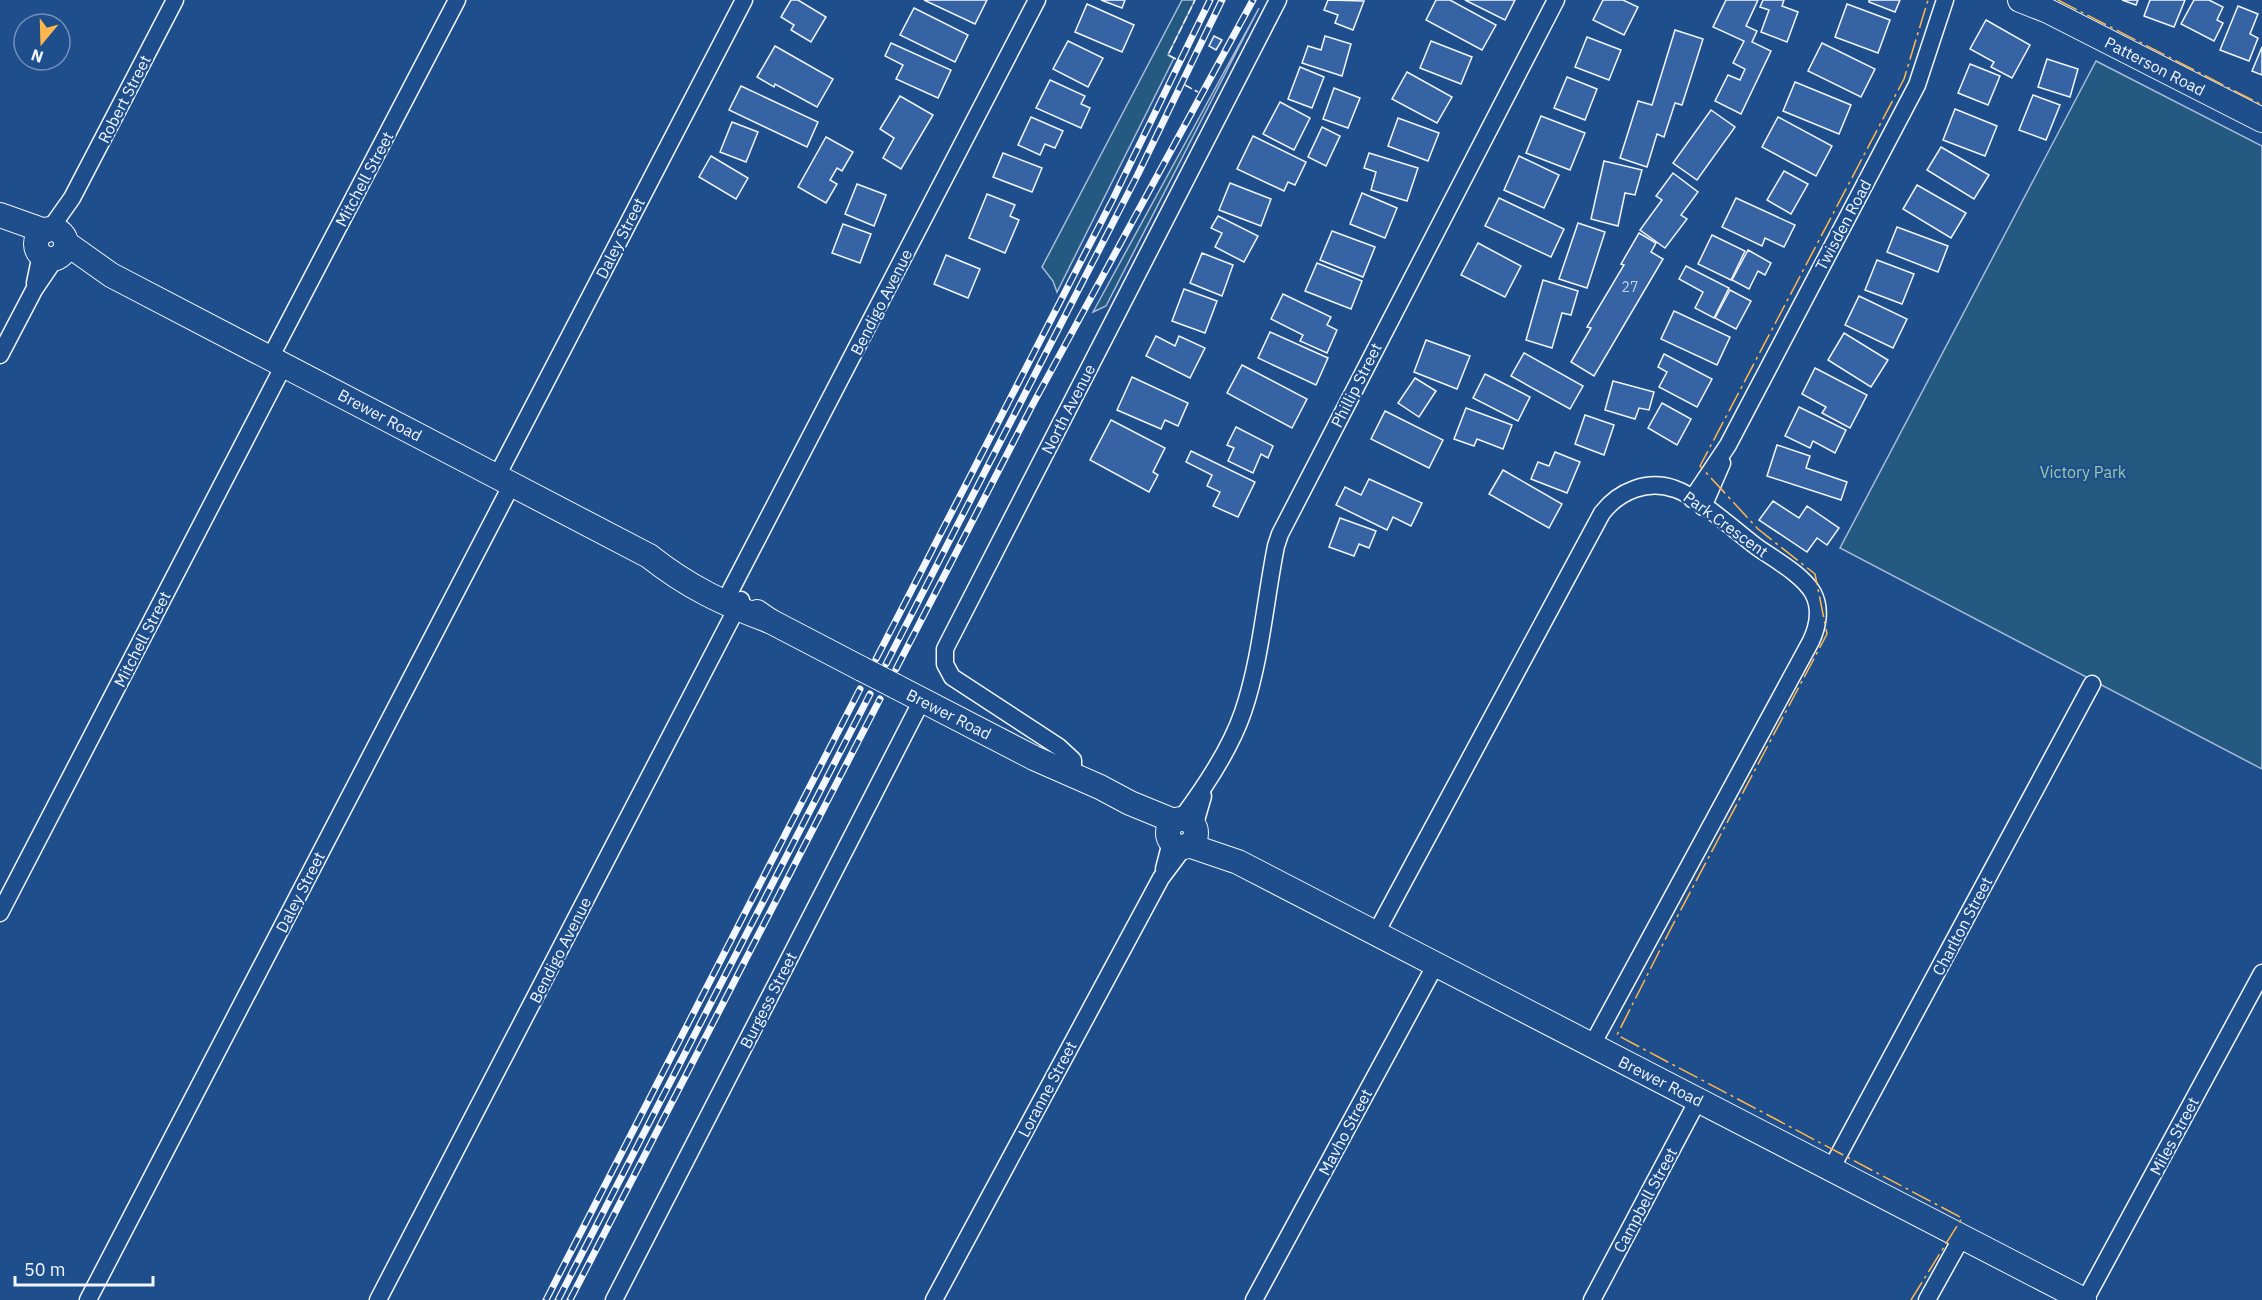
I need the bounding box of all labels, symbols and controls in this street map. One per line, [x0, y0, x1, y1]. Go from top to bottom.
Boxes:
north arrow [12, 12, 72, 72]
street label: Patterson Road [2101, 32, 2209, 100]
text: N [28, 45, 46, 68]
street label: Robert Street [93, 52, 155, 146]
street label: Mitchell Street [331, 128, 397, 230]
street label: Twisden Road [1811, 176, 1875, 274]
street label: Daley Street [591, 194, 649, 282]
street label: Bendigo Avenue [846, 246, 916, 358]
house number: 27 [1622, 278, 1638, 296]
street label: Phillip Street [1326, 339, 1386, 431]
street label: North Avenue [1037, 361, 1099, 457]
street label: Brewer Road [335, 384, 425, 446]
park label: Victory Park [2040, 462, 2127, 482]
street label: Park Crescent [1680, 487, 1772, 561]
street label: Mitchell Street [109, 588, 175, 690]
street label: Brewer Road [903, 684, 995, 744]
street label: Daley Street [271, 848, 329, 936]
street label: Charlton Street [1928, 873, 1996, 979]
street label: Bendigo Avenue [525, 894, 595, 1006]
street label: Burgess Street [735, 949, 801, 1051]
street label: Loranne Street [1013, 1038, 1081, 1140]
street label: Brewer Road [1615, 1051, 1707, 1111]
street label: Mavho Street [1314, 1085, 1376, 1179]
street label: Miles Street [2145, 1094, 2203, 1178]
street label: Campbell Street [1609, 1144, 1681, 1256]
scale bar [15, 1249, 153, 1287]
text: 50 m [24, 1258, 66, 1281]

